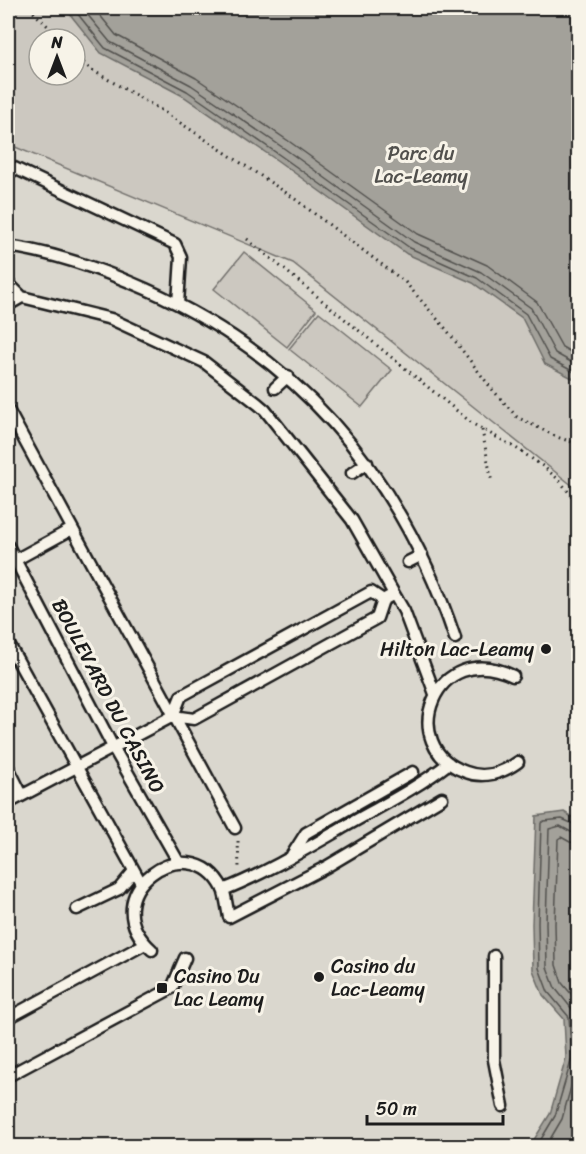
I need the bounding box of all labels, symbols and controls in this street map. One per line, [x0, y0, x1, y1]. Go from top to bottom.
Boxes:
north arrow [27, 27, 87, 87]
text: N [50, 28, 63, 57]
park label: Parc du Lac-Leamy [374, 136, 469, 194]
street label: BOULEVARD DU CASINO [42, 592, 174, 800]
place label: Hilton Lac-Leamy [380, 632, 535, 667]
marker: Hilton Lac-Leamy [539, 642, 553, 656]
place label: Casino du Lac-Leamy [331, 949, 425, 1007]
place label: Casino Du Lac Leamy [174, 959, 264, 1017]
marker: Casino du Lac-Leamy [312, 970, 326, 984]
marker: Casino Du Lac Leamy [155, 981, 169, 995]
scale bar [367, 1088, 504, 1126]
text: 50 m [376, 1093, 417, 1125]

